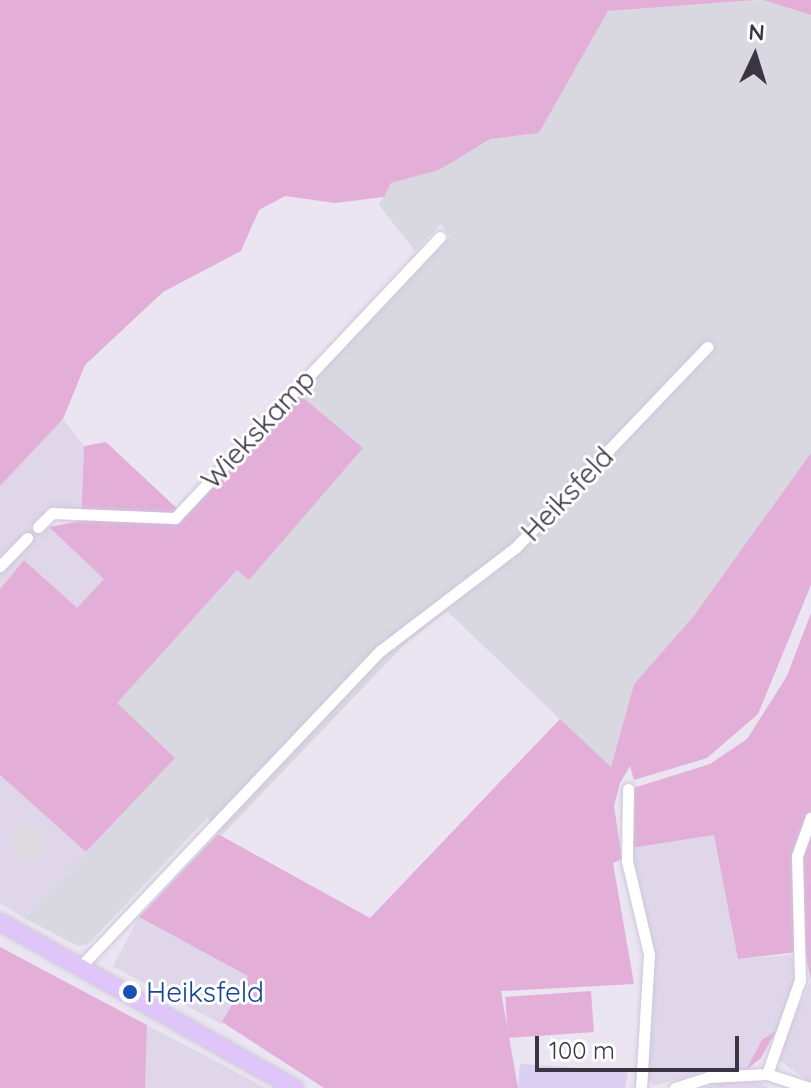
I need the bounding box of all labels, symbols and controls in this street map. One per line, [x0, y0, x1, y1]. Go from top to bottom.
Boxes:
north arrow [715, 16, 795, 96]
text: N [748, 18, 766, 47]
street label: Wiekskamp [194, 362, 322, 496]
street label: Heiksfeld [514, 440, 620, 548]
place label: Heiksfeld [146, 975, 264, 1009]
marker: Heiksfeld [121, 983, 139, 1001]
scale bar [539, 1020, 743, 1070]
text: 100 m [549, 1035, 615, 1065]

